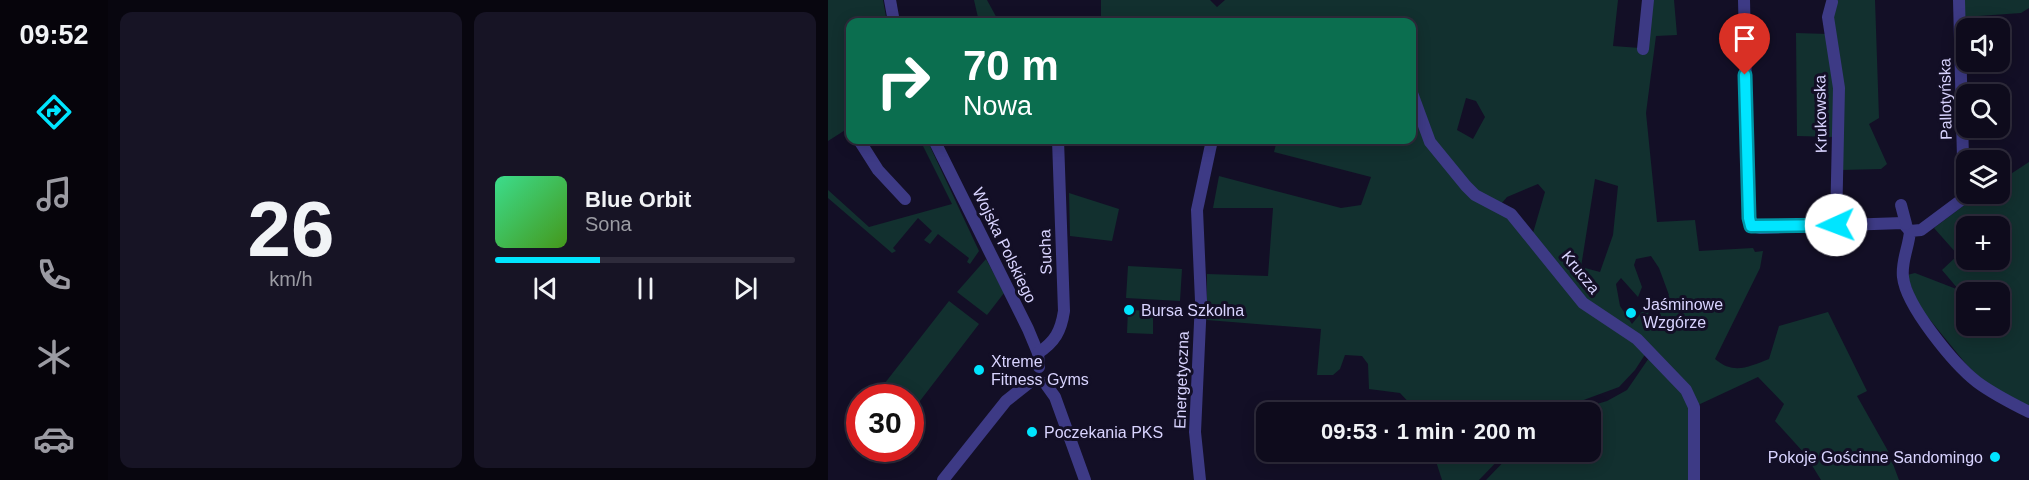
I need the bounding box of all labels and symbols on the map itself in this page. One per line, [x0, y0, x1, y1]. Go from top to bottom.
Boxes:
pin [1719, 13, 1770, 75]
street label: Pallotyńska [1936, 58, 1955, 140]
street label: Krukowska [1811, 75, 1830, 153]
street label: Wojska Polskiego [969, 185, 1040, 306]
position arrow [1804, 193, 1868, 257]
street label: Sucha [1036, 229, 1055, 275]
street label: Krucza [1558, 248, 1603, 297]
place label: Jaśminowe Wzgórze [1643, 296, 1723, 331]
place label: Bursa Szkolna [1141, 302, 1244, 319]
marker: Bursa Szkolna [1122, 303, 1136, 317]
marker: Jaśminowe Wzgórze [1624, 306, 1638, 320]
street label: Energetyczna [1171, 331, 1192, 429]
place label: Xtreme Fitness Gyms [991, 353, 1089, 388]
marker: Xtreme Fitness Gyms [972, 363, 986, 377]
speed limit sign: 30 [846, 384, 924, 462]
place label: Poczekania PKS [1044, 424, 1163, 441]
marker: Poczekania PKS [1025, 425, 1039, 439]
place label: Pokoje Gościnne Sandomingo [1768, 449, 1983, 466]
marker: Pokoje Gościnne Sandomingo [1988, 450, 2002, 464]

